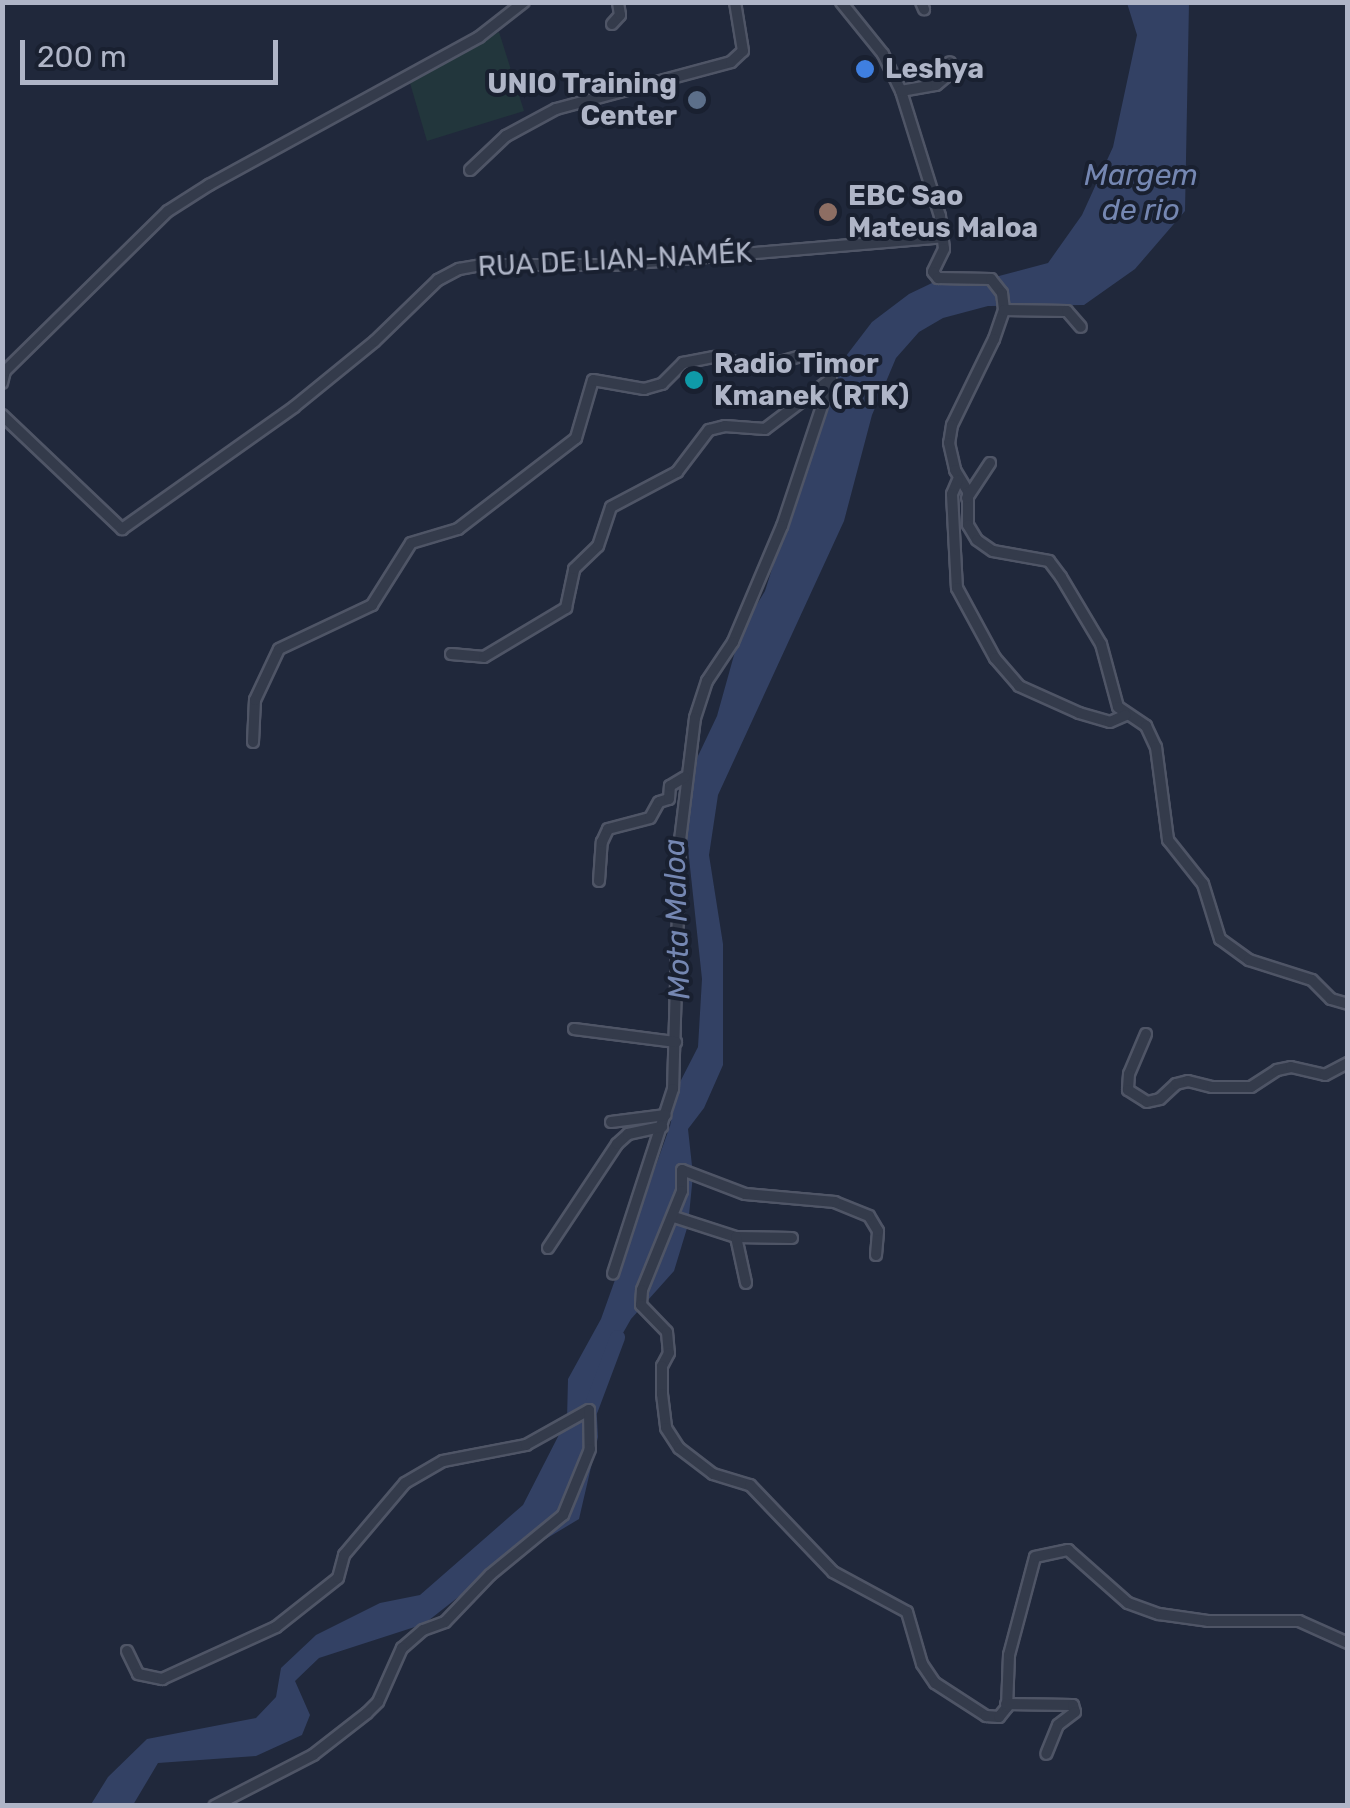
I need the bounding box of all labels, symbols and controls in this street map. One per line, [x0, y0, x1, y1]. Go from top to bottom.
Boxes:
scale bar [25, 20, 282, 82]
text: 200 m [37, 39, 127, 75]
place label: Leshya [885, 52, 984, 86]
marker: Leshya [854, 58, 876, 80]
place label: UNIO Training Center [487, 67, 677, 133]
marker: UNIO Training Center [686, 89, 708, 111]
water label: Margem de rio [1084, 157, 1198, 228]
place label: EBC Sao Mateus Maloa [848, 179, 1038, 245]
marker: EBC Sao Mateus Maloa [817, 201, 839, 223]
street label: RUA DE LIAN-NAMÉK [477, 236, 753, 284]
place label: Radio Timor Kmanek (RTK) [714, 347, 909, 413]
marker: Radio Timor Kmanek (RTK) [683, 369, 705, 391]
water label: Mota Maloa [656, 838, 698, 1000]

